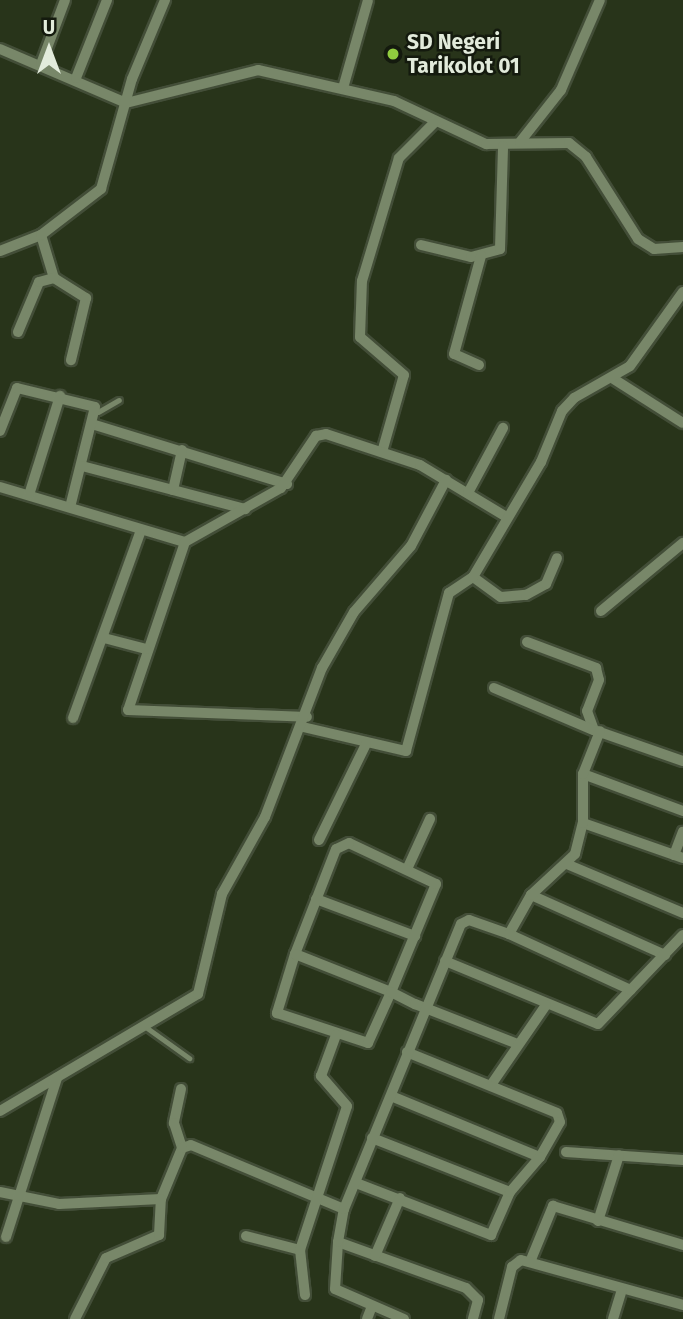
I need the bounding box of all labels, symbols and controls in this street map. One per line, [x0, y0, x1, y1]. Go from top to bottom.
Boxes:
north arrow [14, 14, 84, 84]
text: U [43, 16, 55, 39]
place label: SD Negeri Tarikolot 01 [407, 29, 520, 79]
marker: SD Negeri Tarikolot 01 [385, 46, 401, 62]

